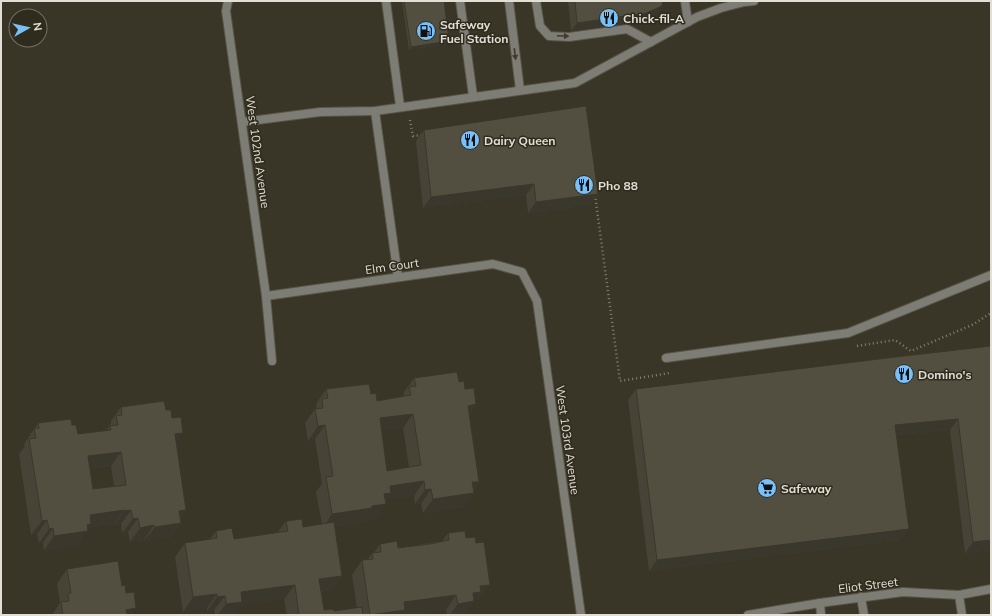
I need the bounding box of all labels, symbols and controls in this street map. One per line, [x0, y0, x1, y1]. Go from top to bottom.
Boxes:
restaurant icon: Chick-fil-A [598, 7, 620, 29]
north arrow [8, 8, 48, 48]
place label: Chick-fil-A [623, 11, 684, 26]
place label: Safeway Fuel Station [440, 17, 509, 46]
fuel station icon: Safeway Fuel Station [415, 20, 437, 42]
text: N [30, 22, 45, 32]
one-way arrow [557, 33, 569, 40]
one-way arrow [512, 48, 519, 60]
street label: West 102nd Avenue [243, 95, 273, 209]
restaurant icon: Dairy Queen [459, 129, 481, 151]
place label: Dairy Queen [484, 133, 556, 148]
restaurant icon: Pho 88 [573, 174, 595, 196]
place label: Pho 88 [598, 178, 638, 193]
street label: Elm Court [364, 255, 420, 277]
restaurant icon: Domino's [893, 363, 915, 385]
place label: Domino's [918, 367, 971, 382]
street label: West 103rd Avenue [553, 384, 583, 496]
supermarket icon: Safeway [756, 477, 778, 499]
place label: Safeway [781, 481, 832, 496]
street label: Eliot Street [837, 574, 899, 596]

